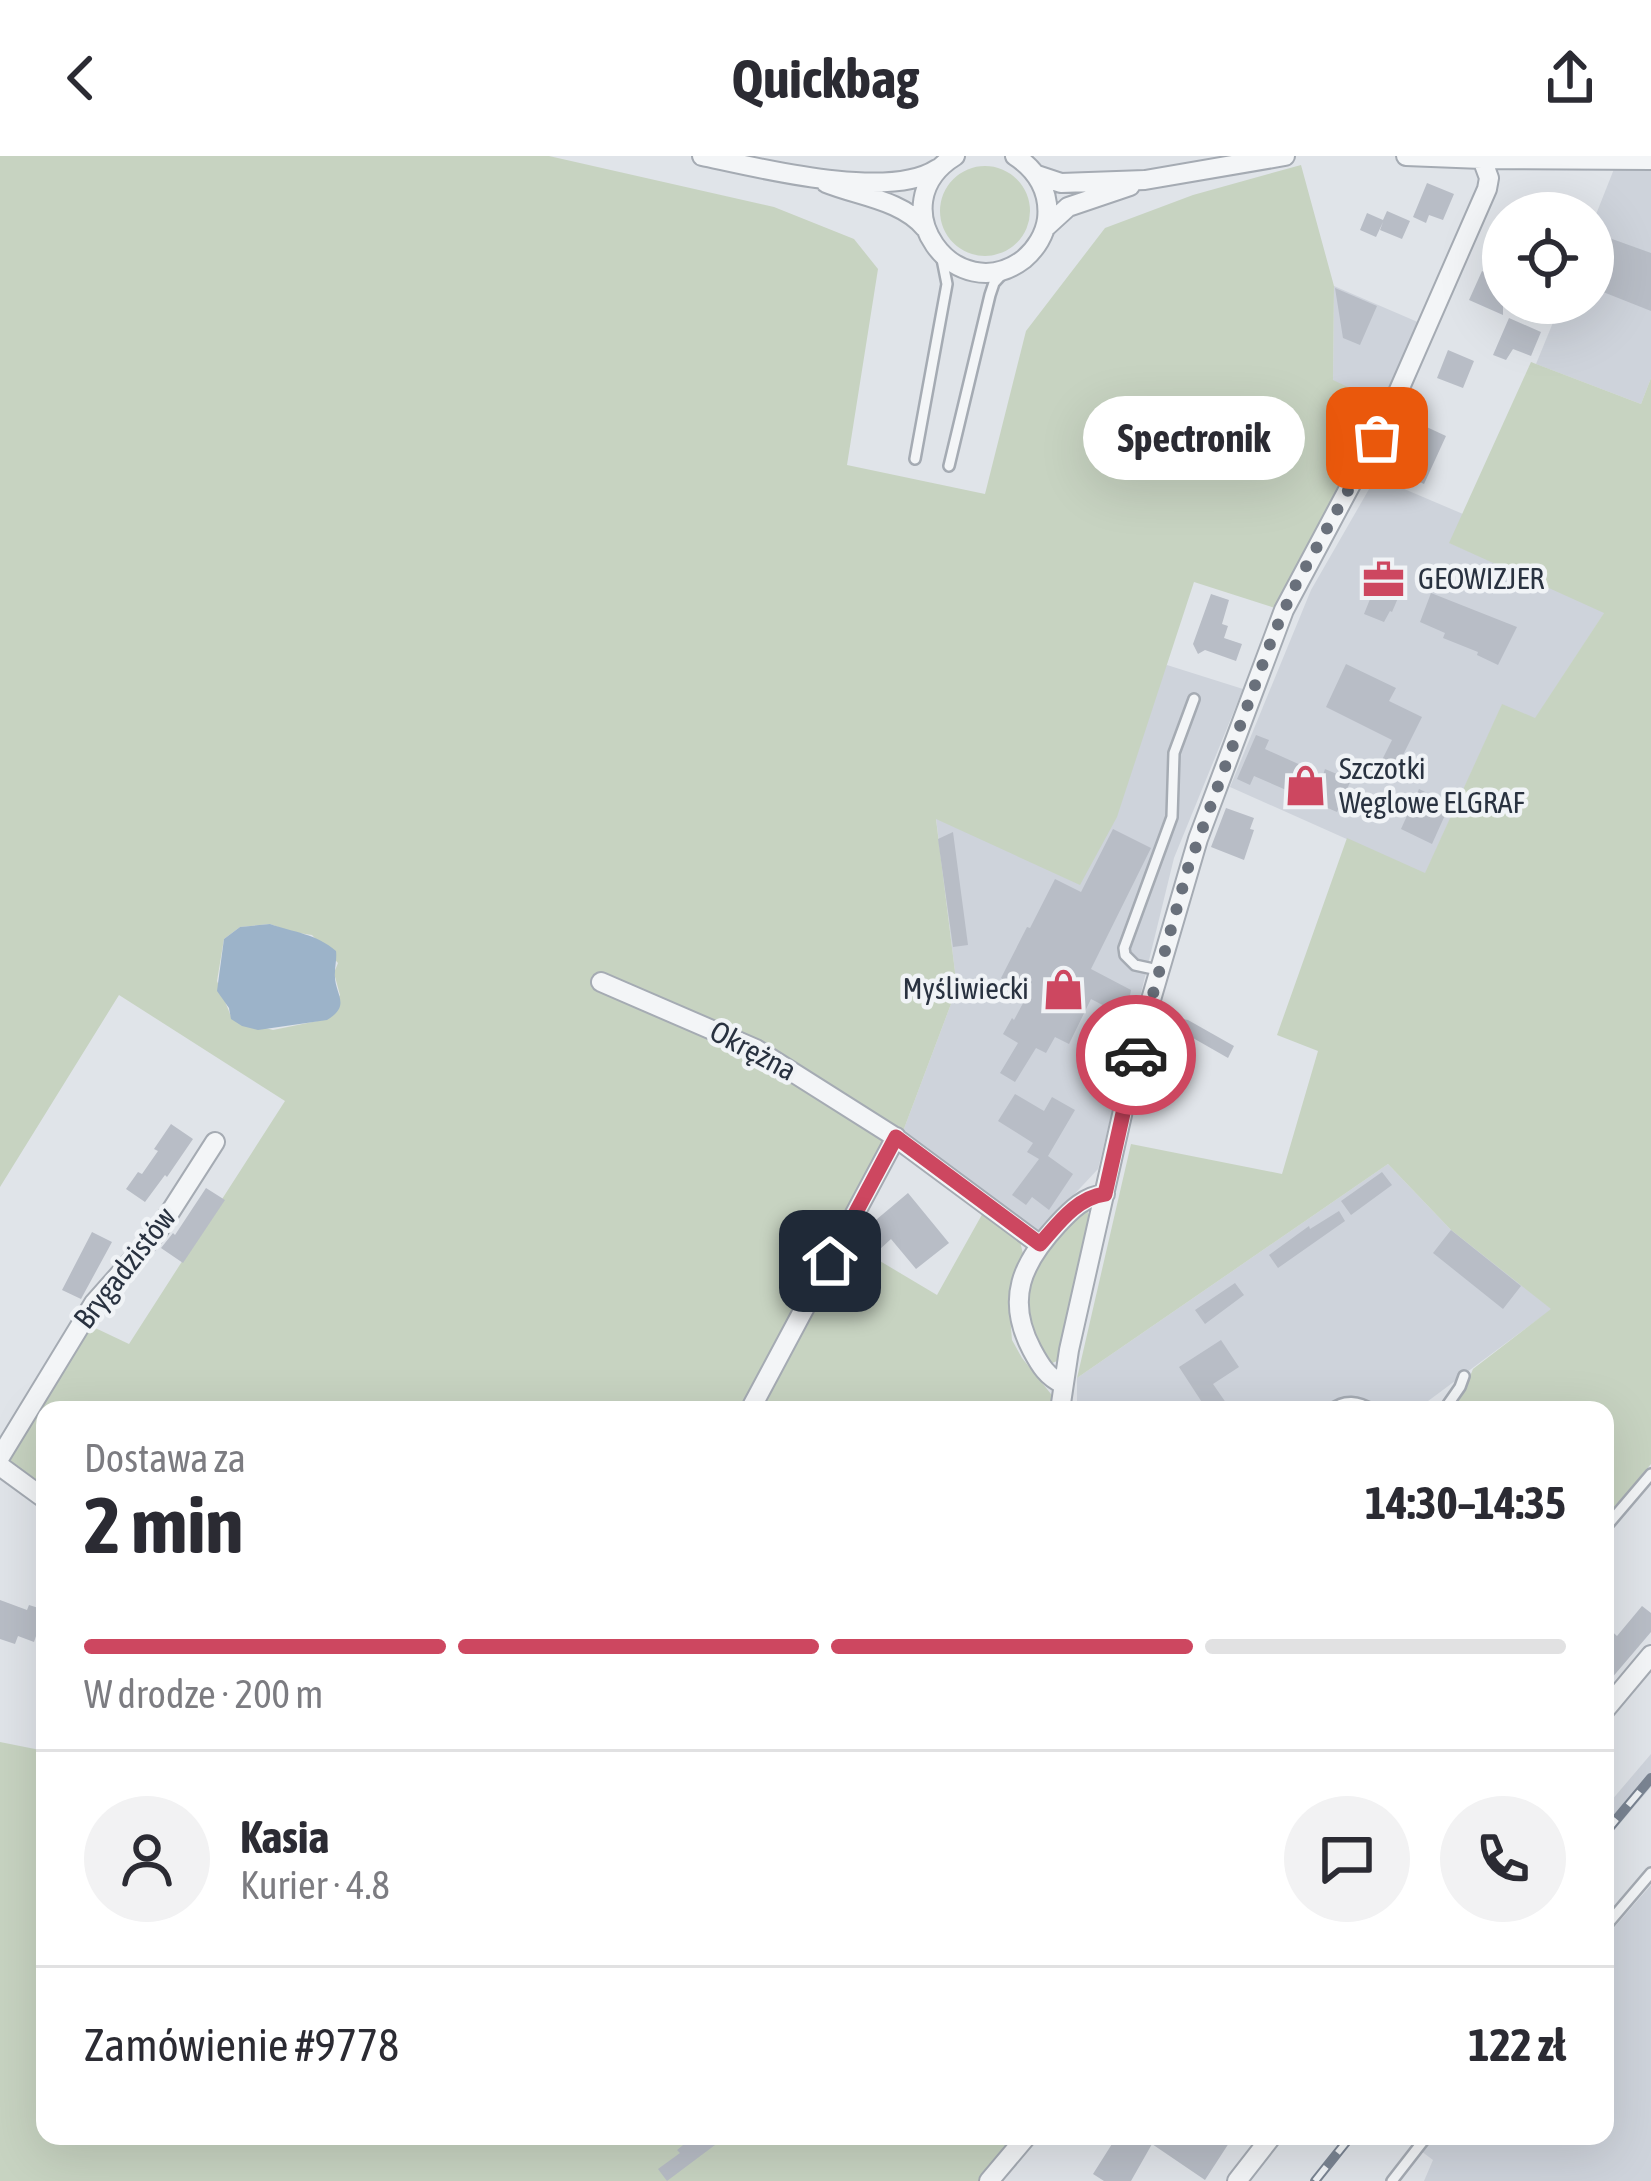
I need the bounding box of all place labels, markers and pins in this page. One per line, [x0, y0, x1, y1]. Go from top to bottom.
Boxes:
pin [1326, 387, 1428, 489]
callout: Spectronik [1083, 396, 1305, 480]
office icon: GEOWIZJER [1361, 556, 1407, 602]
place label: GEOWIZJER [1418, 561, 1544, 595]
place label: Szczotki Węglowe ELGRAF [1339, 751, 1525, 819]
shop icon: Szczotki Węglowe ELGRAF [1282, 763, 1328, 809]
shop icon: Myśliwiecki [1040, 966, 1086, 1012]
place label: Myśliwiecki [903, 971, 1029, 1005]
pin [779, 1210, 881, 1312]

